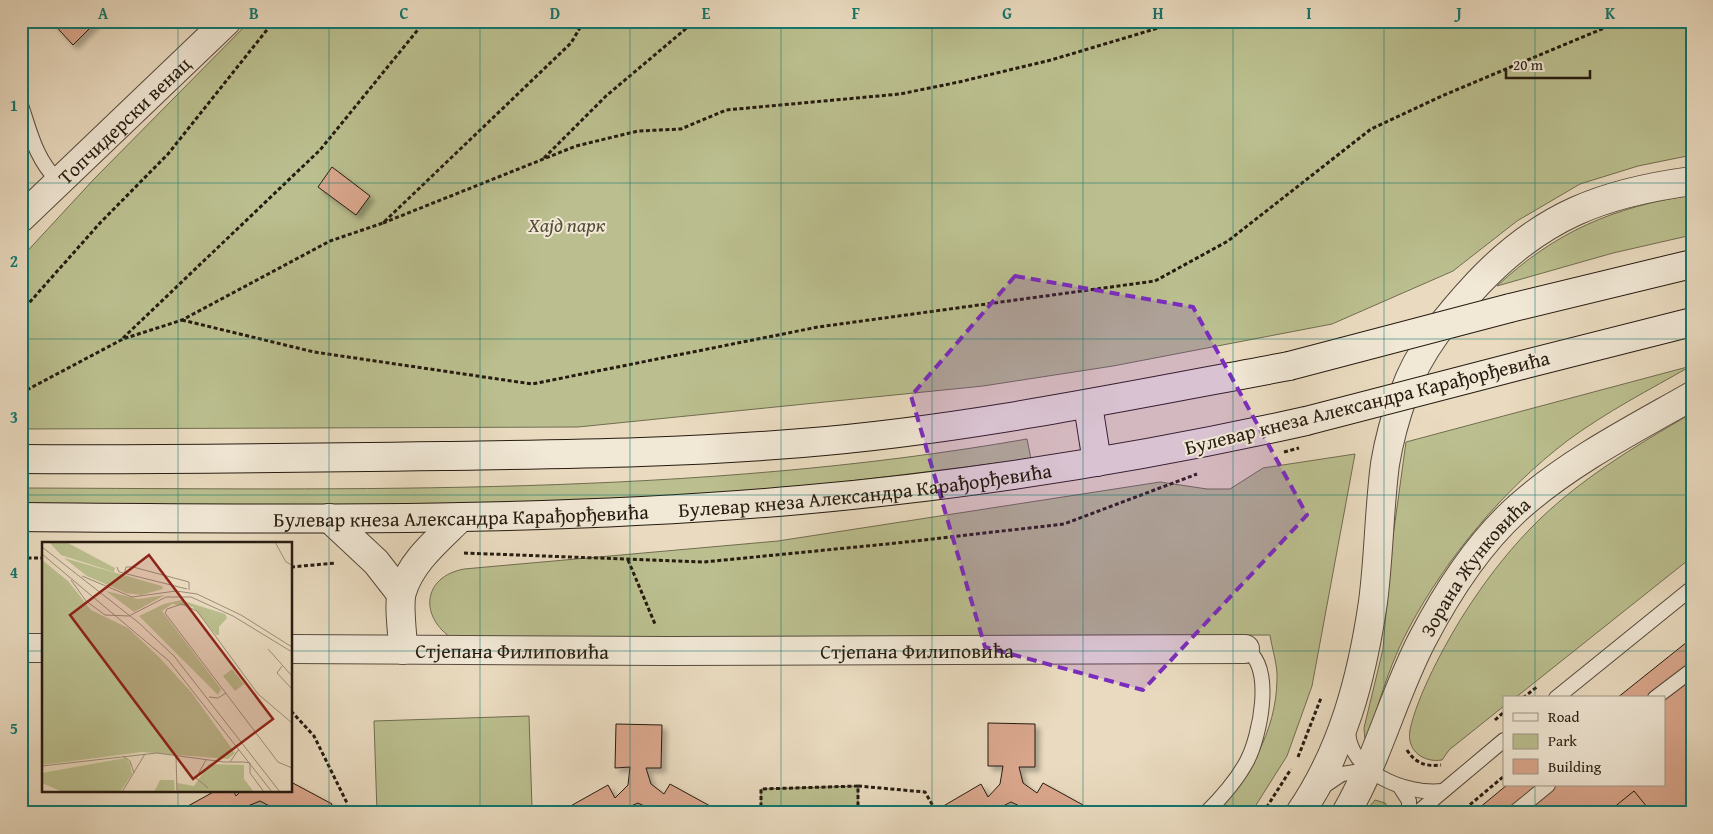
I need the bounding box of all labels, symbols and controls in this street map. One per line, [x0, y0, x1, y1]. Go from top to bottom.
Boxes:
text: A [98, 1, 109, 25]
text: B [249, 1, 259, 25]
text: C [399, 1, 409, 25]
text: D [550, 1, 560, 25]
text: E [702, 1, 711, 25]
text: F [852, 1, 860, 25]
text: G [1002, 1, 1012, 25]
text: H [1152, 1, 1164, 25]
text: I [1306, 1, 1312, 25]
text: J [1453, 1, 1462, 25]
text: K [1605, 1, 1616, 25]
scale bar [1506, 48, 1589, 80]
street label: Топчидерски венац [51, 49, 197, 190]
text: 20 m [1513, 54, 1544, 75]
text: 1 [10, 93, 18, 117]
park label: Хајд парк [527, 210, 606, 239]
text: 2 [10, 249, 18, 273]
street label: Булевар кнеза Александра Карађорђевића [1182, 342, 1553, 461]
text: 3 [10, 405, 18, 429]
street label: Булевар кнеза Александра Карађорђевића [677, 455, 1054, 523]
street label: Зорана Жунковића [1412, 489, 1536, 641]
street label: Булевар кнеза Александра Карађорђевића [273, 496, 650, 533]
inset map [42, 542, 292, 792]
text: 4 [10, 560, 18, 584]
street label: Стјепана Филиповића [415, 635, 609, 665]
street label: Стјепана Филиповића [820, 635, 1014, 665]
legend [1503, 696, 1666, 786]
text: Road [1548, 706, 1579, 727]
text: 5 [10, 716, 18, 740]
text: Park [1548, 730, 1577, 751]
text: Building [1548, 756, 1602, 777]

